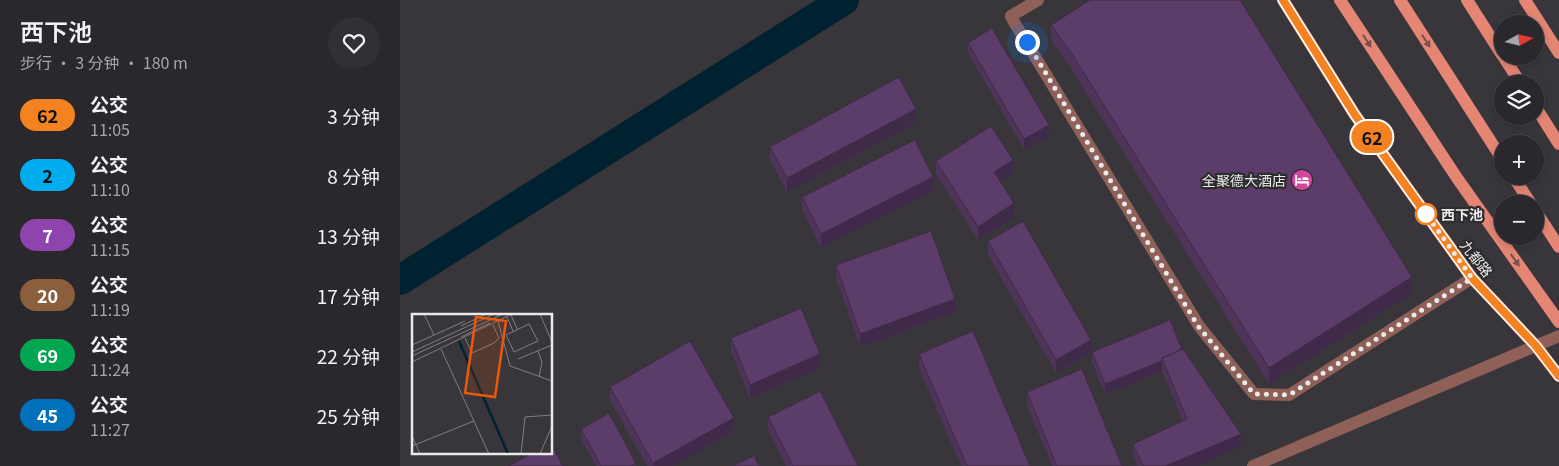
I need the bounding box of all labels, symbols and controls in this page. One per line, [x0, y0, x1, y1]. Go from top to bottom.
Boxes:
text: 西下池 [20, 13, 92, 48]
north arrow [1494, 15, 1544, 65]
map controls [1494, 15, 1544, 245]
button: heart [328, 17, 380, 69]
your location [1015, 30, 1040, 55]
one-way arrow [1362, 34, 1372, 47]
one-way arrow [1421, 34, 1431, 48]
text: 步行 · 3 分钟 · 180 m [20, 50, 188, 74]
button: layers [1494, 75, 1544, 125]
text: 公交 [90, 90, 128, 117]
text: 62 [37, 102, 58, 128]
text: 3 分钟 [327, 102, 380, 129]
text: 11:05 [90, 117, 130, 141]
line badge: 62 [1350, 121, 1394, 153]
text: 62 [1361, 124, 1383, 150]
button: + [1494, 135, 1544, 185]
text: 公交 [90, 150, 128, 177]
text: 2 [42, 162, 53, 188]
text: 8 分钟 [327, 162, 380, 189]
hotel icon: 全聚德大酒店 [1290, 168, 1314, 192]
place label: 全聚德大酒店 [1202, 170, 1286, 190]
text: 11:10 [90, 177, 130, 201]
button: − [1494, 195, 1544, 245]
marker: 西下池 [1415, 203, 1437, 225]
place label: 西下池 [1441, 204, 1483, 224]
text: 公交 [90, 210, 128, 237]
text: 7 [42, 222, 53, 248]
text: 13 分钟 [317, 222, 380, 249]
street label: 九都路 [1456, 235, 1498, 281]
text: 11:15 [90, 237, 130, 261]
one-way arrow [1510, 254, 1520, 267]
text: 公交 [90, 270, 128, 297]
text: 20 [37, 282, 58, 308]
text: 17 分钟 [317, 282, 380, 309]
text: 11:19 [90, 297, 130, 321]
inset map [412, 314, 552, 454]
text: 公交 [90, 330, 128, 357]
text: 69 [37, 342, 58, 368]
text: 22 分钟 [317, 342, 380, 369]
text: 11:24 [90, 357, 130, 381]
text: 公交 [90, 390, 128, 417]
text: 45 [37, 402, 58, 428]
text: 25 分钟 [317, 402, 380, 429]
text: 11:27 [90, 417, 130, 441]

